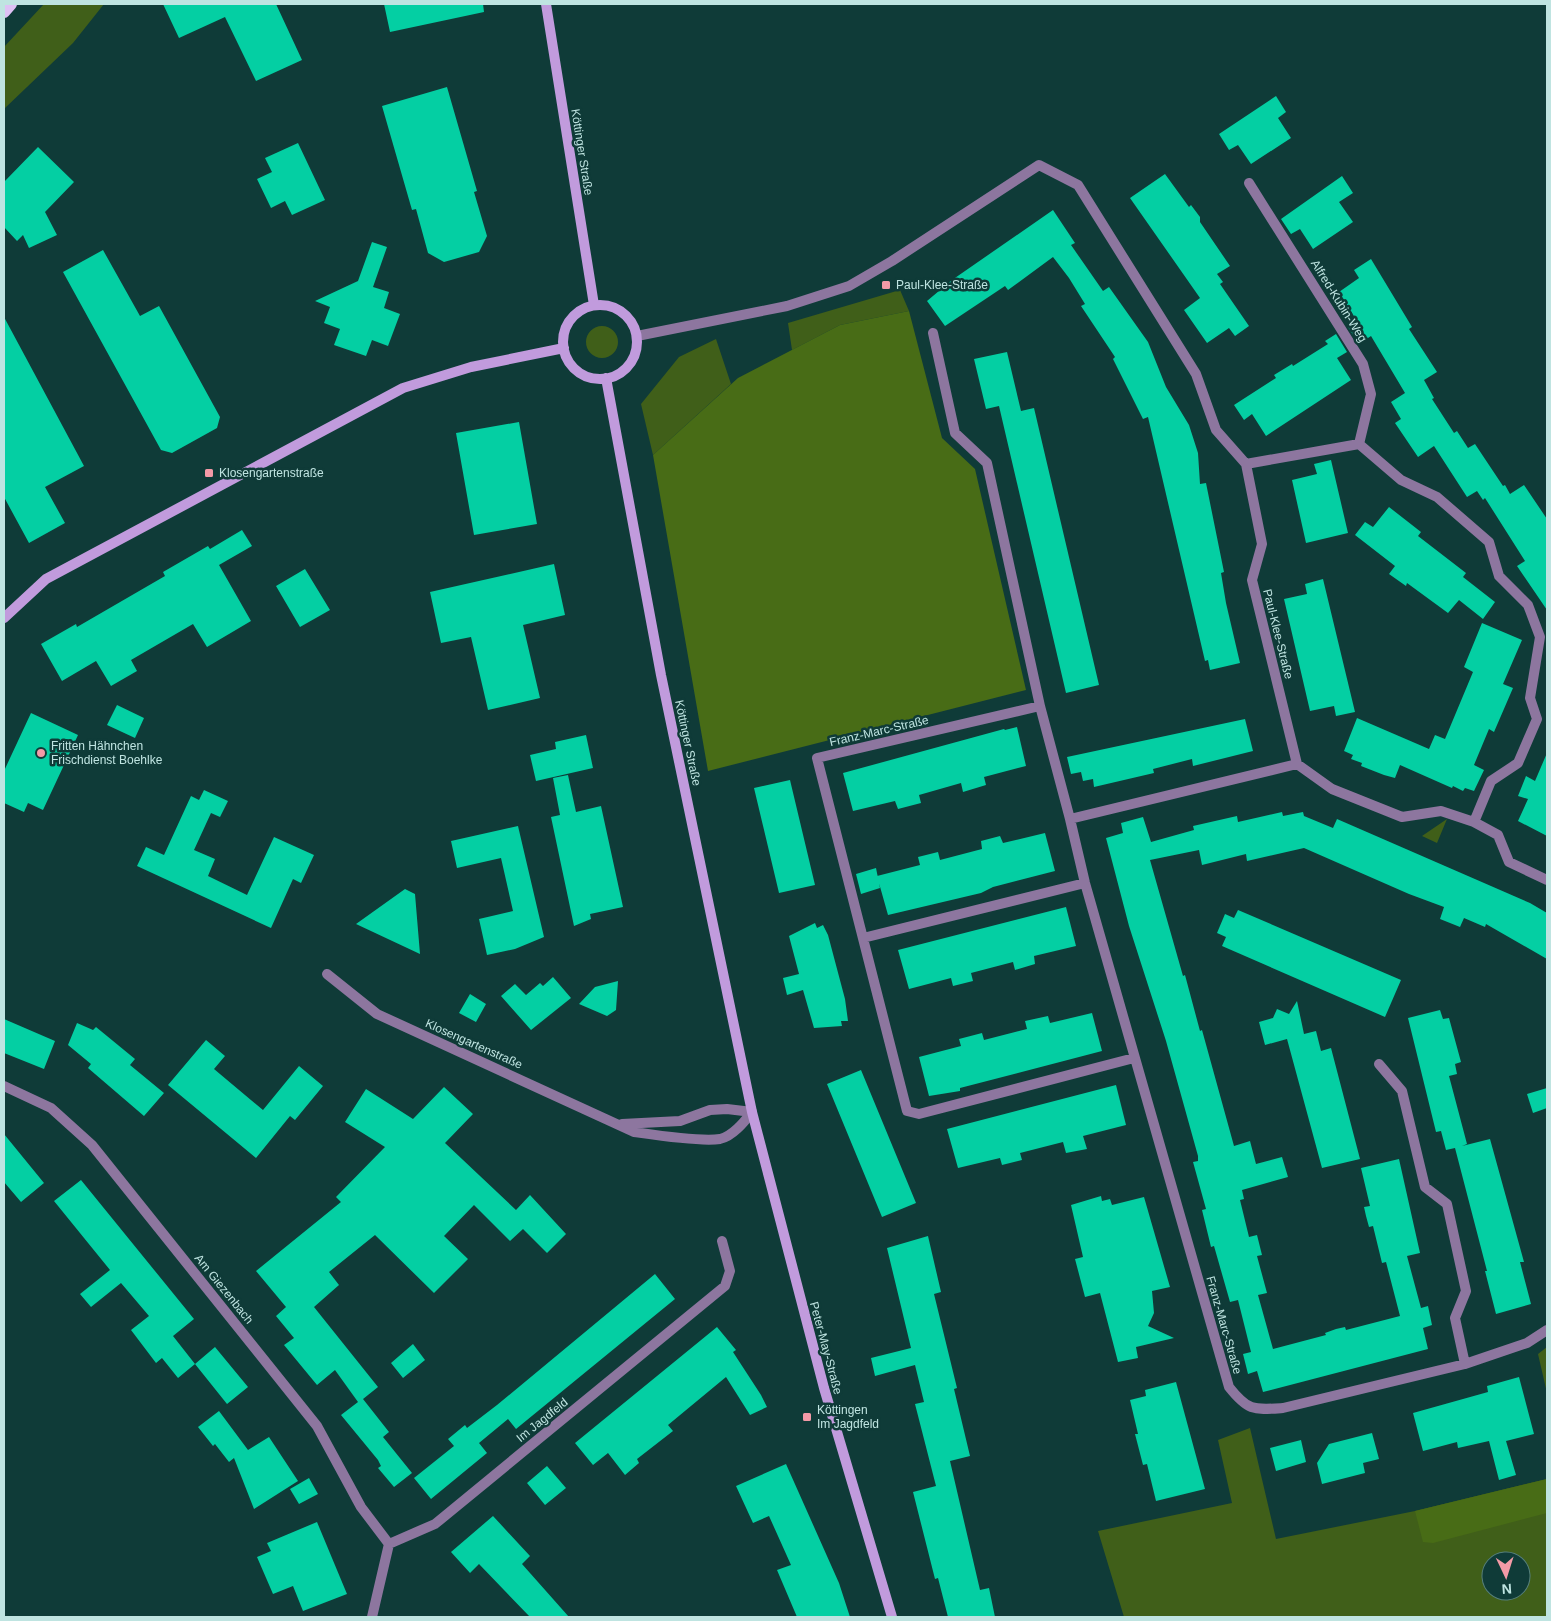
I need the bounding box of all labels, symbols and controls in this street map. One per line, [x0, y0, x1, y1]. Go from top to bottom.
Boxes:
street label: Köttinger Straße [568, 108, 596, 197]
street label: Alfred-Kubin-Weg [1308, 257, 1370, 345]
place label: Paul-Klee-Straße [896, 278, 988, 292]
marker: Paul-Klee-Straße [880, 279, 892, 291]
place label: Klosengartenstraße [219, 466, 324, 480]
marker: Klosengartenstraße [203, 467, 215, 479]
street label: Paul-Klee-Straße [1260, 588, 1296, 681]
street label: Köttinger Straße [672, 699, 704, 788]
street label: Franz-Marc-Straße [828, 713, 930, 749]
place label: Fritten Hähnchen Frischdienst Boehlke [51, 739, 163, 767]
marker: Fritten Hähnchen Frischdienst Boehlke [35, 747, 47, 759]
street label: Klosengartenstraße [423, 1016, 525, 1072]
street label: Am Giezenbach [192, 1251, 256, 1327]
street label: Franz-Marc-Straße [1203, 1274, 1245, 1376]
street label: Peter-May-Straße [807, 1300, 845, 1396]
street label: Im Jagdfeld [513, 1395, 571, 1445]
place label: Köttingen Im Jagdfeld [817, 1403, 879, 1431]
marker: Köttingen Im Jagdfeld [801, 1411, 813, 1423]
north arrow [1481, 1551, 1531, 1601]
text: N [1501, 1581, 1513, 1597]

